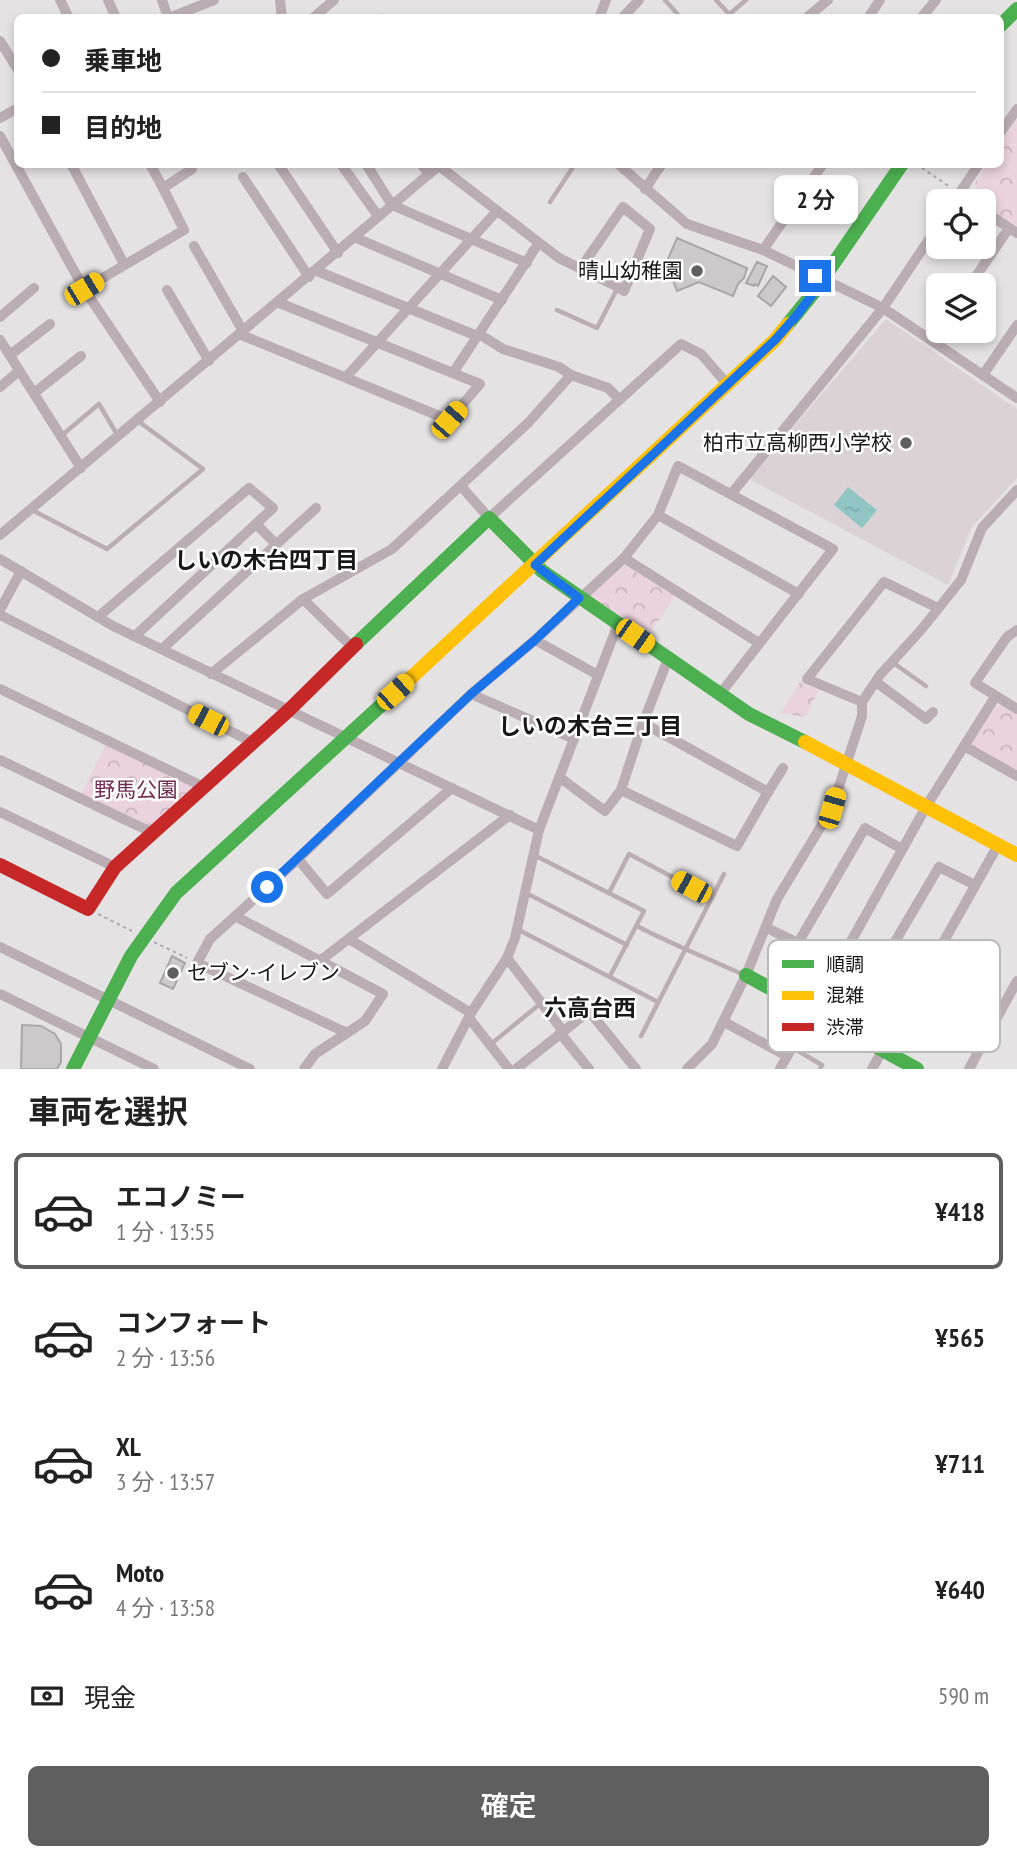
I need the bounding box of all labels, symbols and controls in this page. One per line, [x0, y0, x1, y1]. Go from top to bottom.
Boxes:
text: 乗車地 [84, 44, 162, 77]
text: 目的地 [84, 111, 162, 144]
callout: 2 分 [773, 174, 857, 224]
text: 2 分 [797, 185, 835, 214]
map controls [926, 189, 996, 343]
button: locate [926, 189, 996, 259]
place label: 晴山幼稚園 [578, 257, 683, 284]
route end [799, 260, 831, 292]
marker: 晴山幼稚園 [689, 263, 705, 279]
car [61, 269, 108, 309]
button: layers [926, 273, 996, 343]
car [428, 397, 471, 443]
place label: 柏市立高柳西小学校 [703, 429, 892, 456]
marker: 柏市立高柳西小学校 [898, 435, 914, 451]
district label: しいの木台四丁目 [174, 545, 358, 574]
car [612, 615, 659, 657]
car [373, 670, 418, 714]
car [185, 701, 232, 739]
district label: しいの木台三丁目 [498, 711, 682, 740]
park label: 野馬公園 [94, 776, 178, 803]
car [817, 785, 848, 831]
car [668, 868, 715, 906]
route start [251, 871, 283, 903]
legend [768, 940, 1000, 1052]
text: 順調 [826, 952, 864, 976]
place label: セブン-イレブン [187, 959, 340, 986]
marker: セブン-イレブン [165, 965, 181, 981]
text: 混雑 [826, 983, 864, 1007]
district label: 六高台西 [544, 993, 636, 1022]
text: 渋滞 [826, 1015, 864, 1039]
text: 車両を選択 [28, 1090, 188, 1132]
icon: car [32, 1180, 95, 1243]
text: エコノミー [116, 1180, 246, 1213]
text: ¥418 [935, 1195, 985, 1228]
text: 1 分 · 13:55 [116, 1217, 215, 1246]
icon: car [32, 1306, 95, 1369]
text: コンフォート [116, 1306, 271, 1339]
text: ¥565 [935, 1321, 985, 1354]
text: 2 分 · 13:56 [116, 1343, 215, 1372]
text: XL [116, 1430, 141, 1463]
icon: car [32, 1432, 95, 1495]
text: ¥711 [935, 1447, 985, 1480]
text: 3 分 · 13:57 [116, 1467, 215, 1496]
text: Moto [116, 1556, 164, 1589]
icon: car [32, 1558, 95, 1621]
text: ¥640 [935, 1573, 985, 1606]
text: 4 分 · 13:58 [116, 1593, 215, 1622]
icon: cash [28, 1677, 66, 1715]
text: 現金 [84, 1681, 136, 1714]
text: 590 m [938, 1681, 989, 1710]
button: 確定 [28, 1766, 989, 1846]

